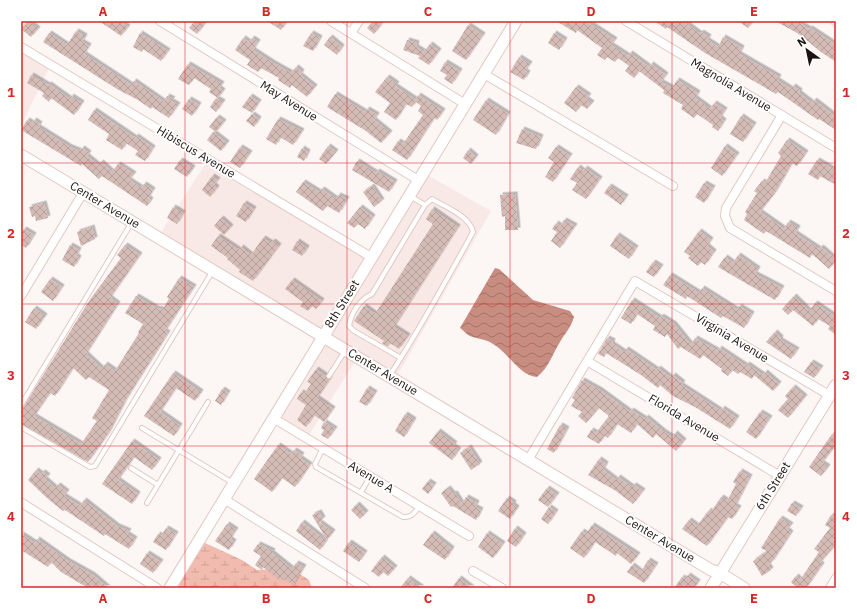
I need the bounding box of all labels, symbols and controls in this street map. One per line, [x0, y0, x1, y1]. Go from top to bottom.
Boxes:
text: A [99, 3, 108, 20]
text: B [262, 3, 271, 20]
text: C [424, 3, 433, 20]
text: D [586, 3, 596, 20]
text: E [750, 3, 758, 20]
north arrow [787, 30, 827, 70]
text: N [794, 34, 809, 50]
street label: Magnolia Avenue [688, 55, 775, 115]
street label: May Avenue [258, 77, 321, 124]
text: 1 [7, 84, 15, 101]
text: 1 [842, 84, 850, 101]
street label: Hibiscus Avenue [154, 122, 239, 181]
street label: Center Avenue [68, 178, 143, 232]
text: 2 [7, 225, 15, 242]
text: 2 [842, 225, 850, 242]
street label: 8th Street [321, 277, 362, 331]
street label: Virginia Avenue [693, 310, 772, 366]
street label: Center Avenue [346, 345, 421, 399]
text: 3 [7, 367, 15, 384]
text: 3 [842, 367, 850, 384]
street label: Florida Avenue [646, 390, 723, 445]
street label: Avenue A [346, 457, 397, 496]
street label: 6th Street [752, 459, 793, 513]
text: 4 [7, 508, 15, 525]
text: 4 [842, 508, 850, 525]
street label: Center Avenue [623, 512, 698, 566]
text: A [99, 590, 108, 607]
text: B [262, 590, 271, 607]
text: C [424, 590, 433, 607]
text: D [586, 590, 596, 607]
text: E [750, 590, 758, 607]

